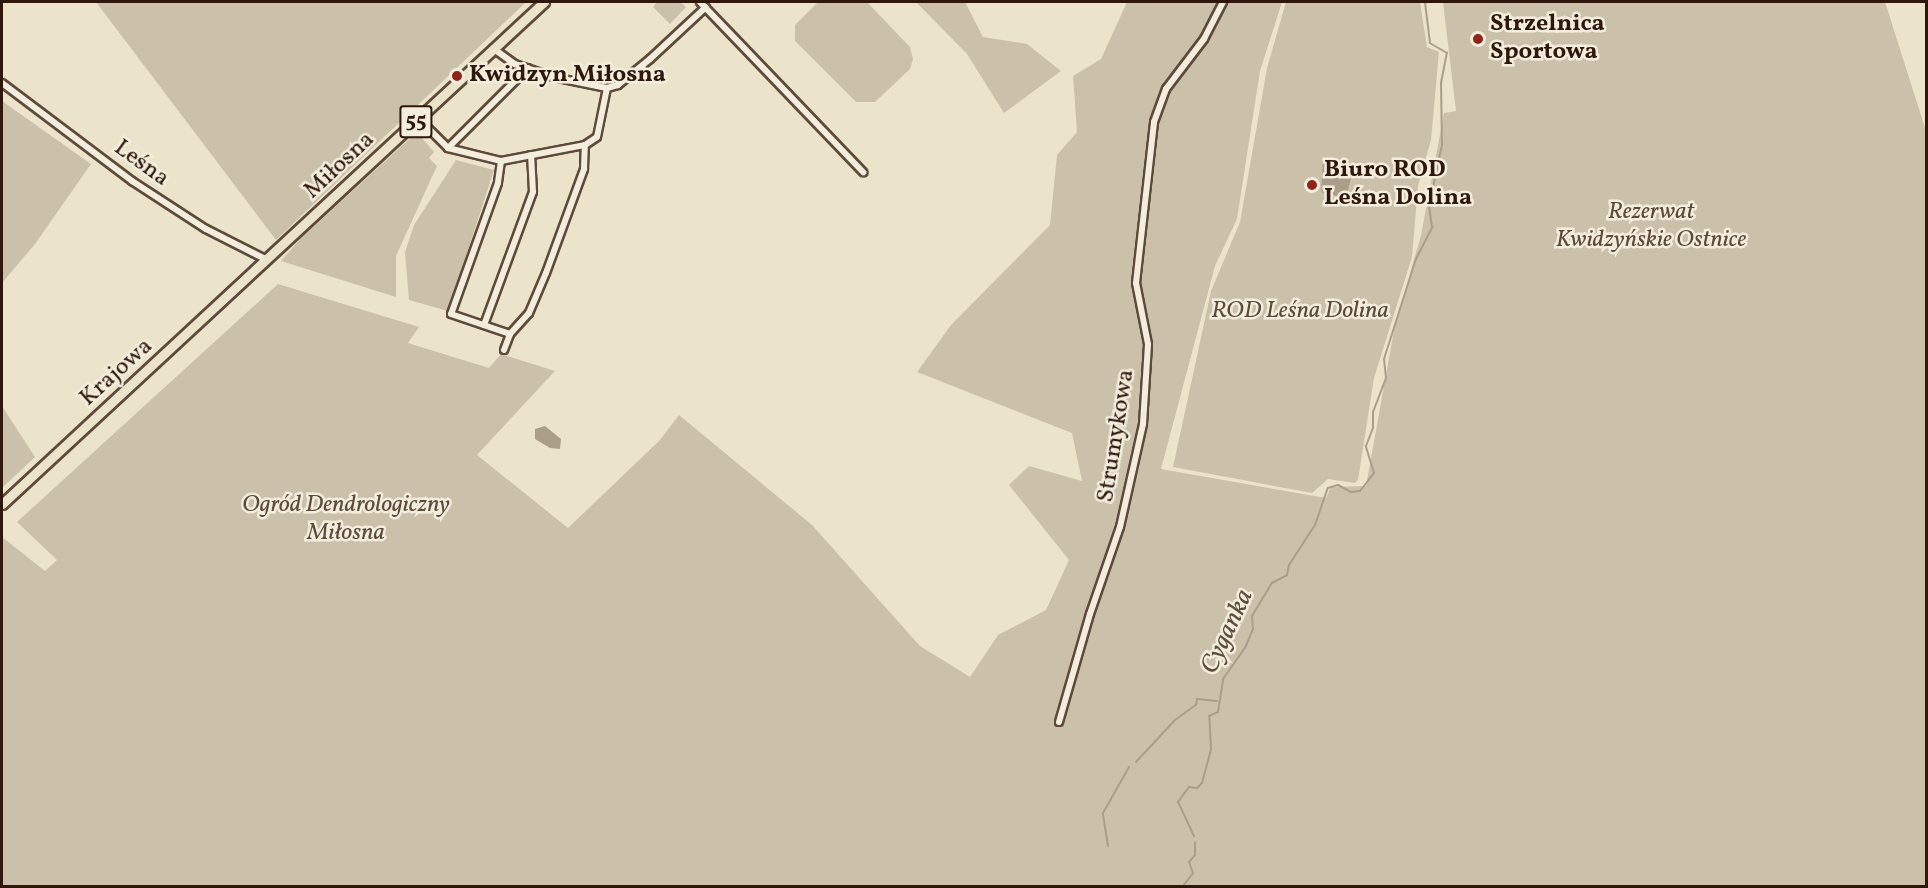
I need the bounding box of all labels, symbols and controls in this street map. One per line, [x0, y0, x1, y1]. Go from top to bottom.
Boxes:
place label: Strzelnica Sportowa [1490, 11, 1605, 67]
marker: Strzelnica Sportowa [1471, 32, 1485, 46]
place label: Kwidzyn Miłosna [469, 62, 666, 90]
marker: Kwidzyn Miłosna [450, 69, 464, 83]
road number: 55 [398, 103, 434, 141]
street label: Miłosna [299, 126, 381, 206]
street label: Leśna [108, 134, 174, 194]
place label: Biuro ROD Leśna Dolina [1324, 157, 1472, 213]
marker: Biuro ROD Leśna Dolina [1305, 178, 1319, 192]
park label: Rezerwat Kwidzyńskie Ostnice [1556, 199, 1746, 255]
park label: ROD Leśna Dolina [1211, 298, 1389, 326]
street label: Krajowa [75, 333, 159, 413]
street label: Strumykowa [1092, 367, 1142, 505]
park label: Ogród Dendrologiczny Miłosna [242, 492, 450, 548]
water label: Cyganka [1195, 585, 1261, 679]

